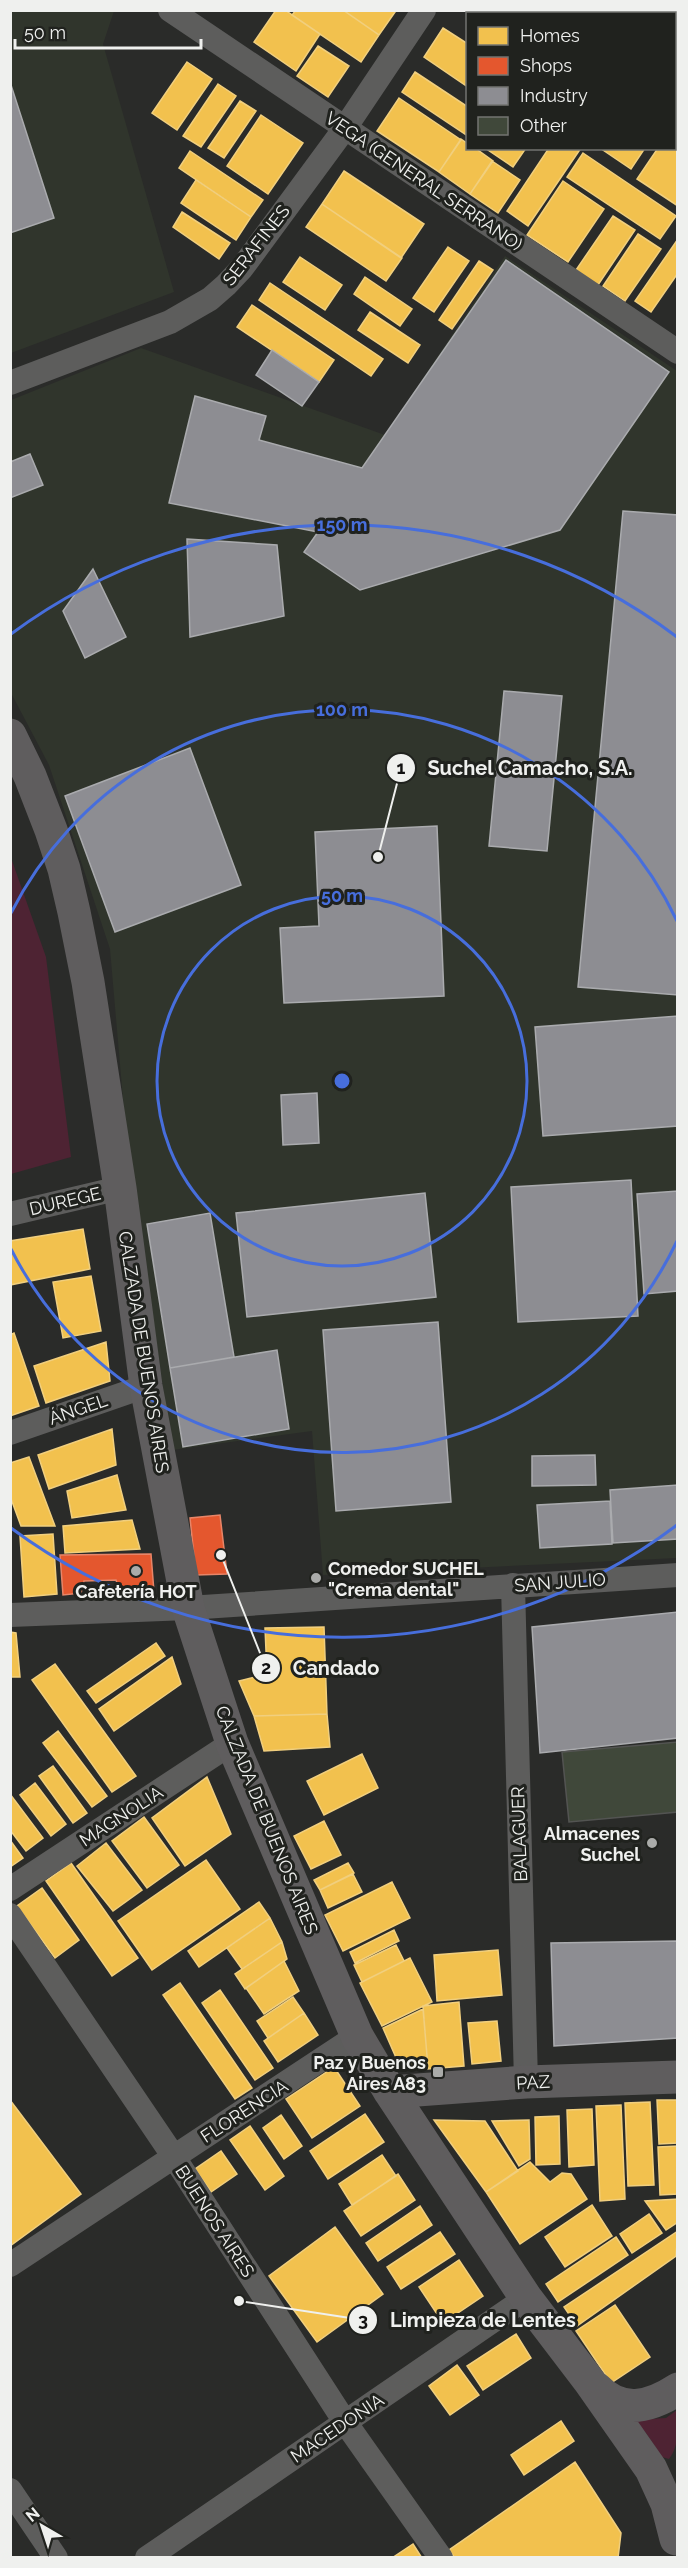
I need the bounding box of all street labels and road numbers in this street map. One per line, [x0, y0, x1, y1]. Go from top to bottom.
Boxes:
street label: VEGA (GENERAL SERRANO) [322, 107, 527, 255]
street label: SERAFINES [218, 200, 294, 289]
street label: DUREGE [27, 1183, 103, 1219]
street label: CALZADA DE BUENOS AIRES [115, 1230, 174, 1474]
street label: ÁNGEL [46, 1388, 110, 1429]
street label: SAN JULIO [514, 1568, 606, 1596]
street label: CALZADA DE BUENOS AIRES [211, 1703, 323, 1937]
street label: MAGNOLIA [75, 1781, 167, 1851]
street label: BALAGUER [507, 1786, 531, 1882]
street label: PAZ [516, 2071, 550, 2093]
street label: FLORENCIA [196, 2075, 292, 2147]
street label: BUENOS AIRES [171, 2161, 259, 2281]
street label: MACEDONIA [286, 2389, 388, 2467]

